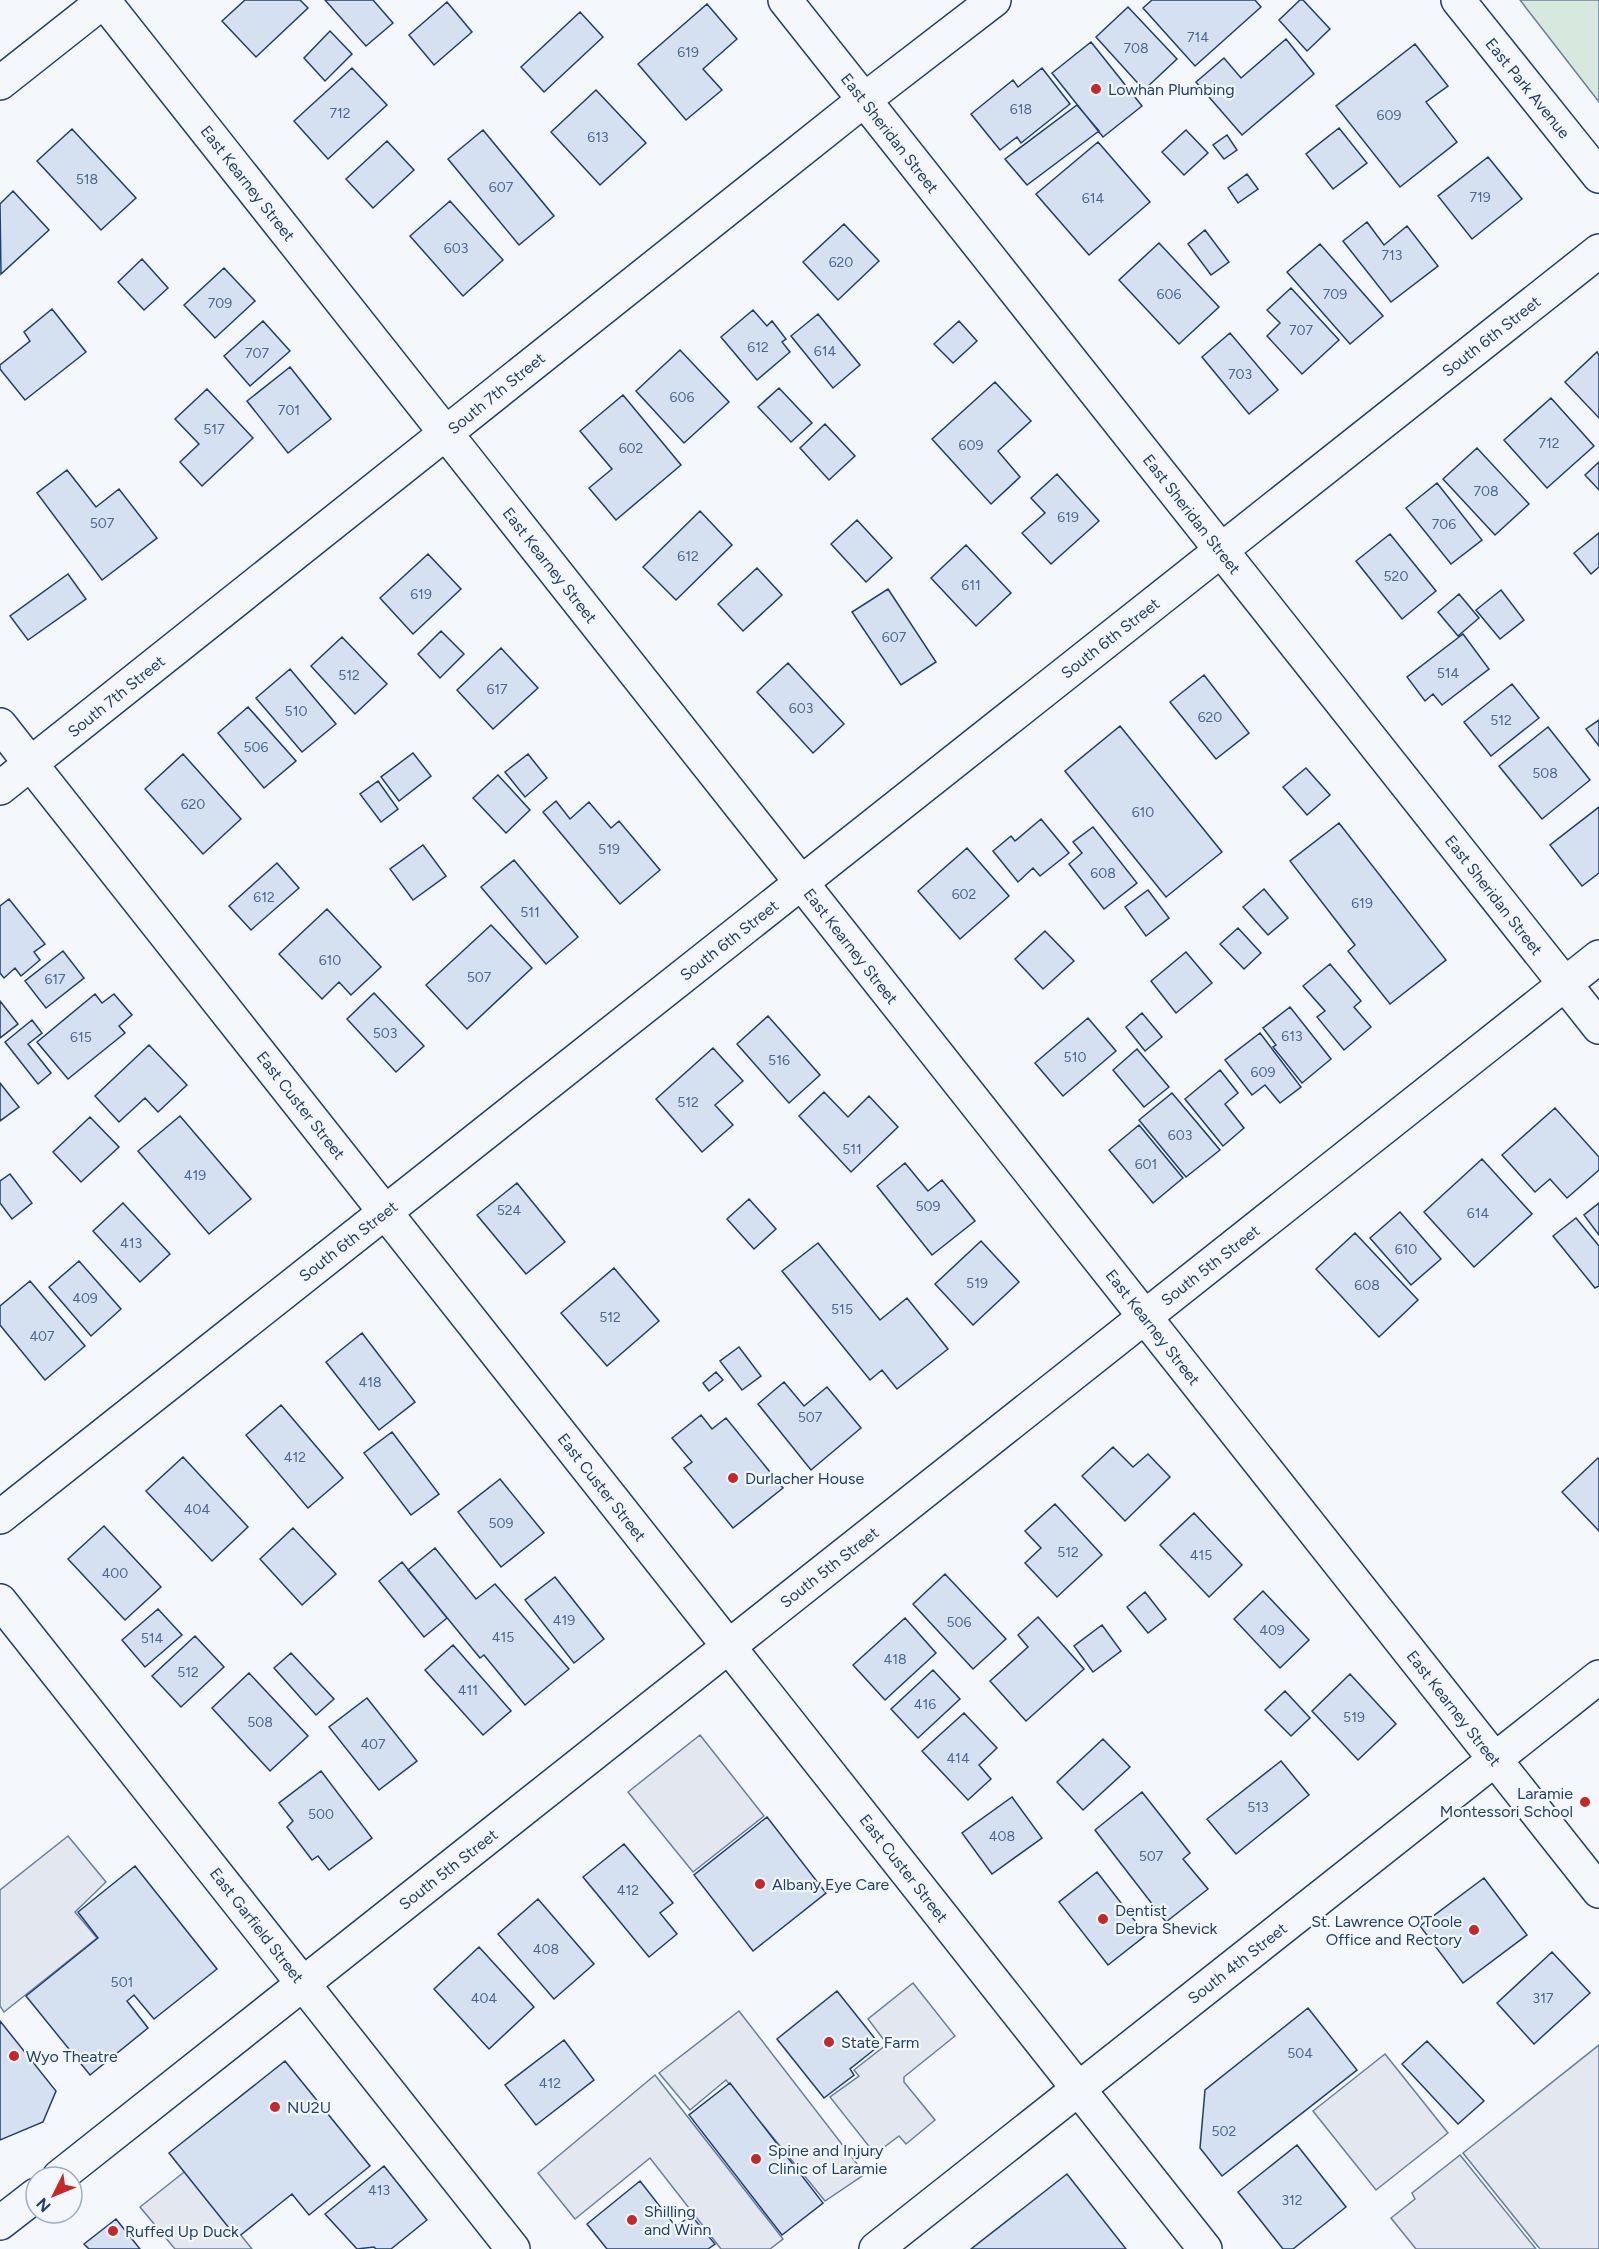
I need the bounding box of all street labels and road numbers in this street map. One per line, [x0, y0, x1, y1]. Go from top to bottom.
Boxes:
street label: East Park Avenue [1481, 34, 1574, 143]
street label: East Sheridan Street [837, 70, 942, 197]
street label: East Kearney Street [197, 122, 299, 245]
street label: South 6th Street [1438, 292, 1544, 381]
street label: South 7th Street [444, 348, 549, 438]
street label: East Sheridan Street [1139, 451, 1244, 578]
street label: East Kearney Street [499, 504, 601, 627]
street label: South 6th Street [1057, 594, 1163, 683]
street label: South 7th Street [64, 651, 169, 741]
street label: East Sheridan Street [1441, 832, 1546, 959]
street label: East Kearney Street [800, 885, 902, 1008]
street label: South 6th Street [676, 896, 782, 985]
street label: East Custer Street [253, 1047, 349, 1163]
street label: South 6th Street [295, 1197, 401, 1286]
street label: South 5th Street [1157, 1221, 1263, 1310]
street label: East Kearney Street [1102, 1266, 1204, 1389]
street label: East Custer Street [554, 1429, 650, 1545]
street label: South 5th Street [776, 1523, 882, 1612]
street label: East Kearney Street [1403, 1647, 1505, 1770]
street label: East Custer Street [856, 1810, 952, 1926]
street label: South 5th Street [395, 1825, 501, 1914]
street label: East Garfield Street [206, 1864, 307, 1987]
street label: South 4th Street [1184, 1919, 1291, 2008]

